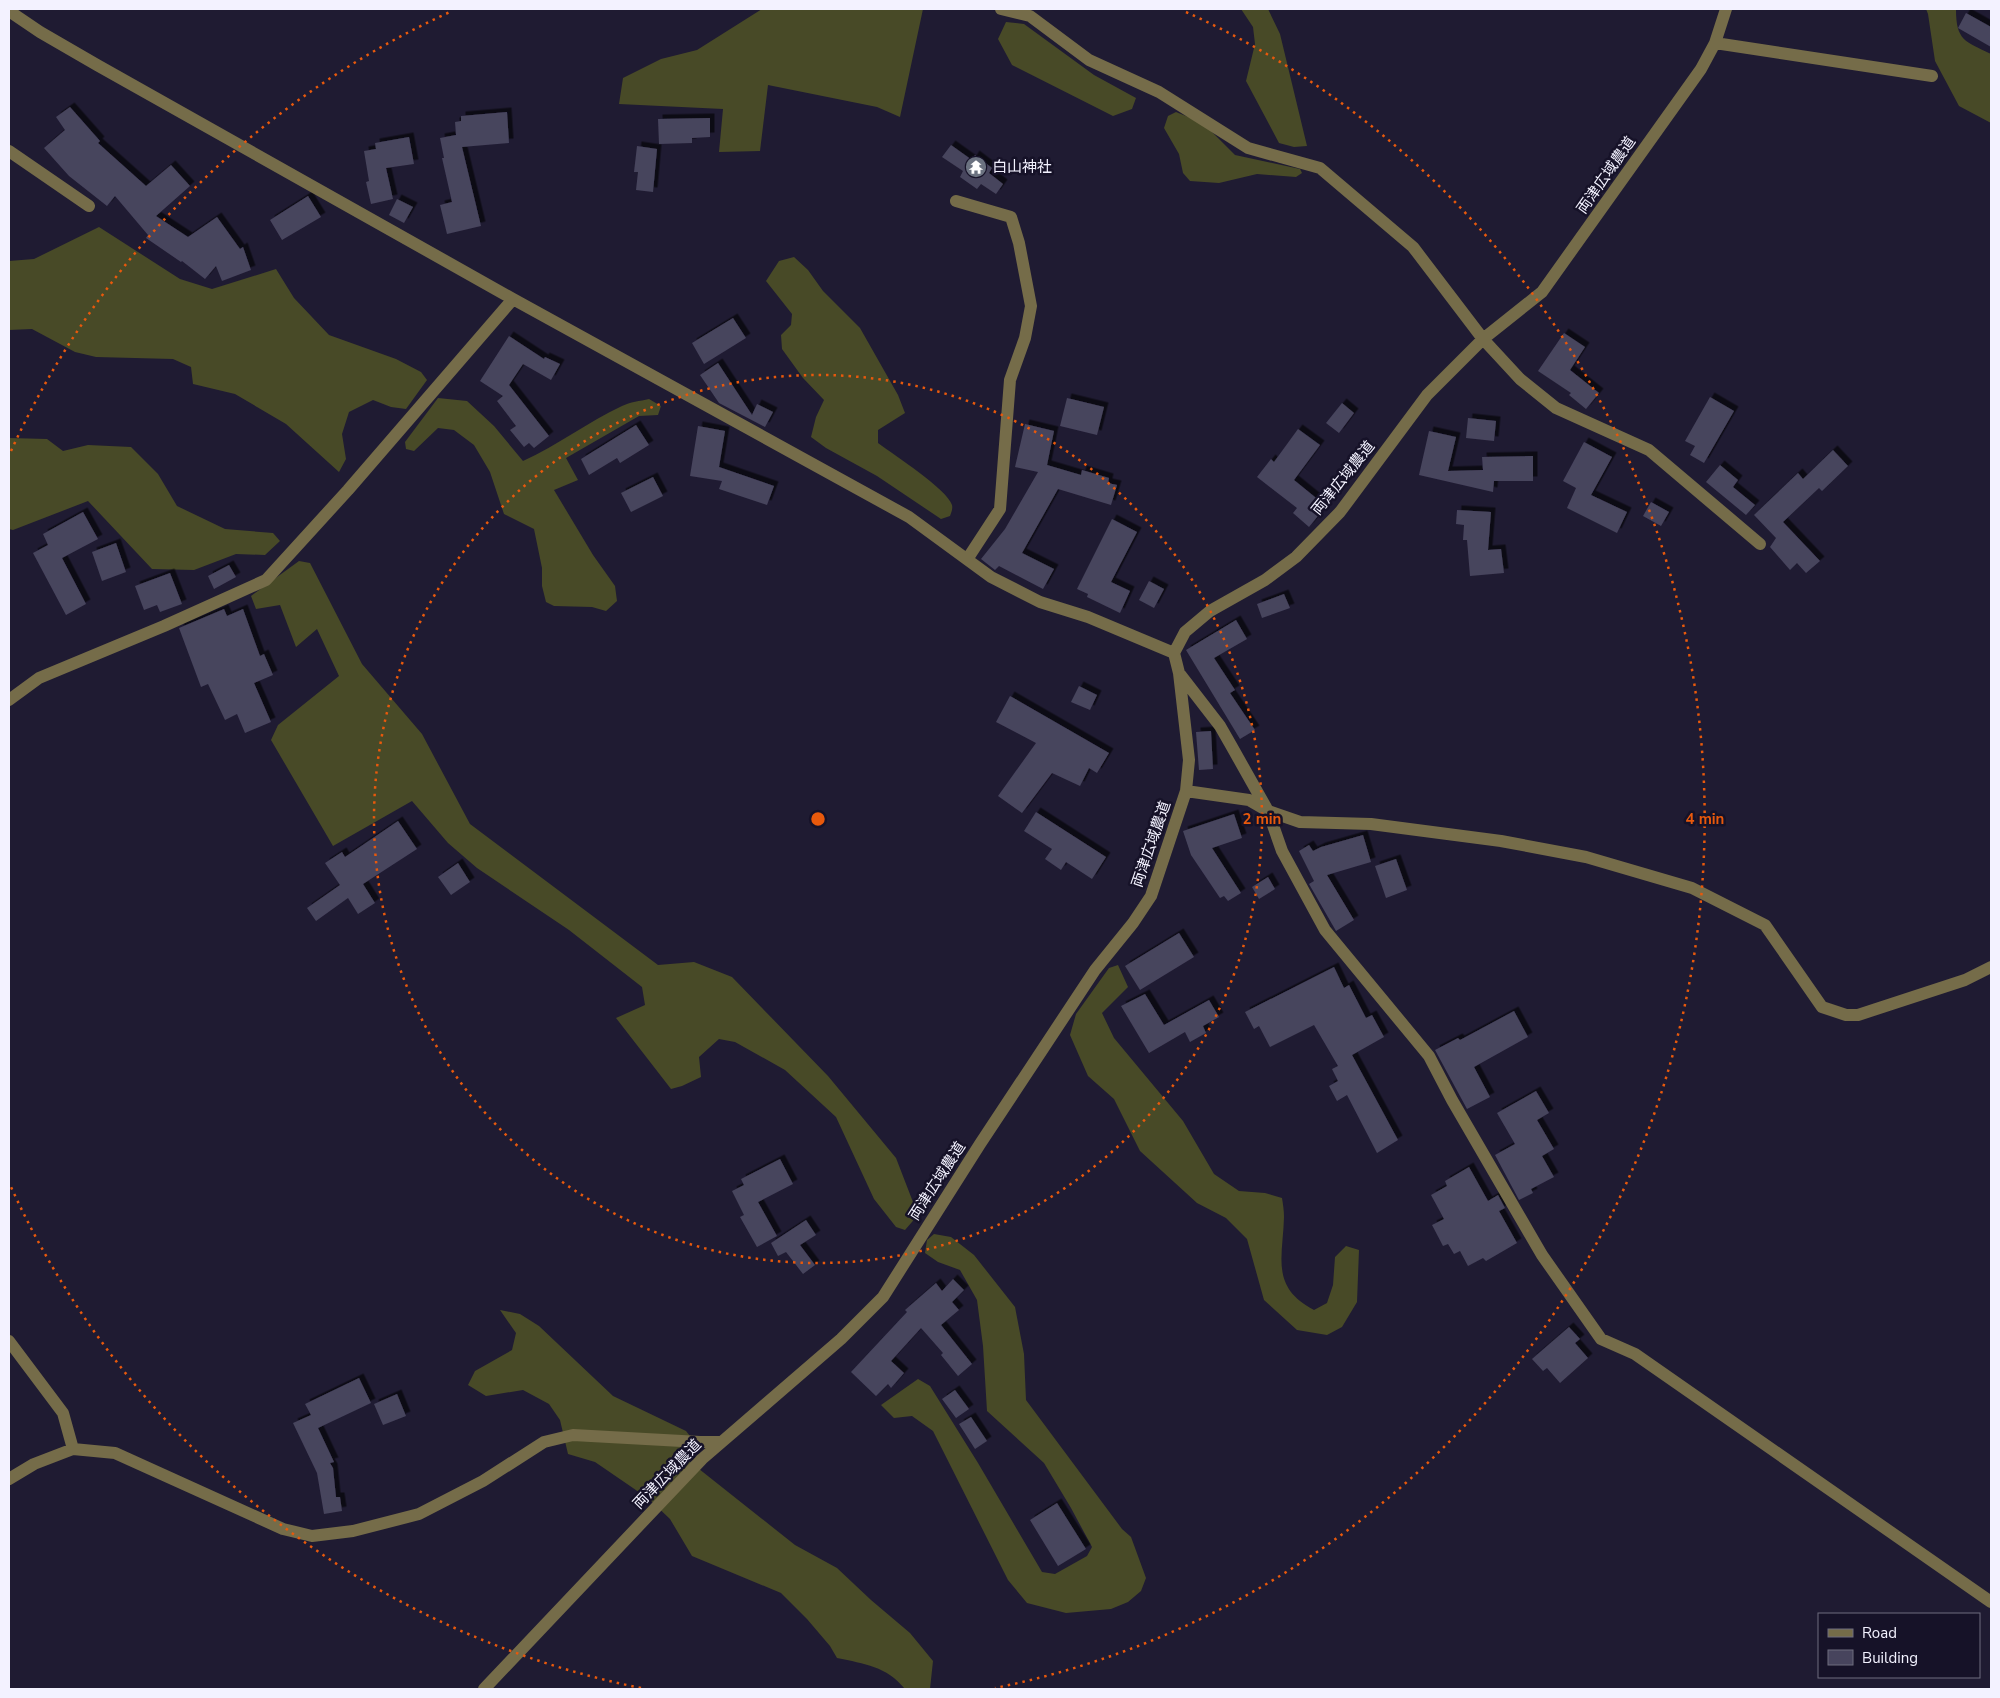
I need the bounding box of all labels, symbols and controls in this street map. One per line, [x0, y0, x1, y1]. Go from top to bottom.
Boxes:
street label: 両津広域農道 [1572, 132, 1640, 218]
temple icon: 白山神社 [964, 155, 988, 179]
place label: 白山神社 [992, 157, 1052, 177]
street label: 両津広域農道 [1307, 437, 1379, 519]
street label: 両津広域農道 [1127, 798, 1175, 890]
text: 2 min [1243, 809, 1281, 829]
text: 4 min [1686, 809, 1724, 829]
centre of rings [809, 810, 827, 828]
street label: 両津広域農道 [904, 1138, 970, 1224]
street label: 両津広域農道 [629, 1435, 705, 1513]
legend [1818, 1613, 1980, 1678]
text: Road [1862, 1623, 1897, 1643]
text: Building [1862, 1648, 1918, 1668]

